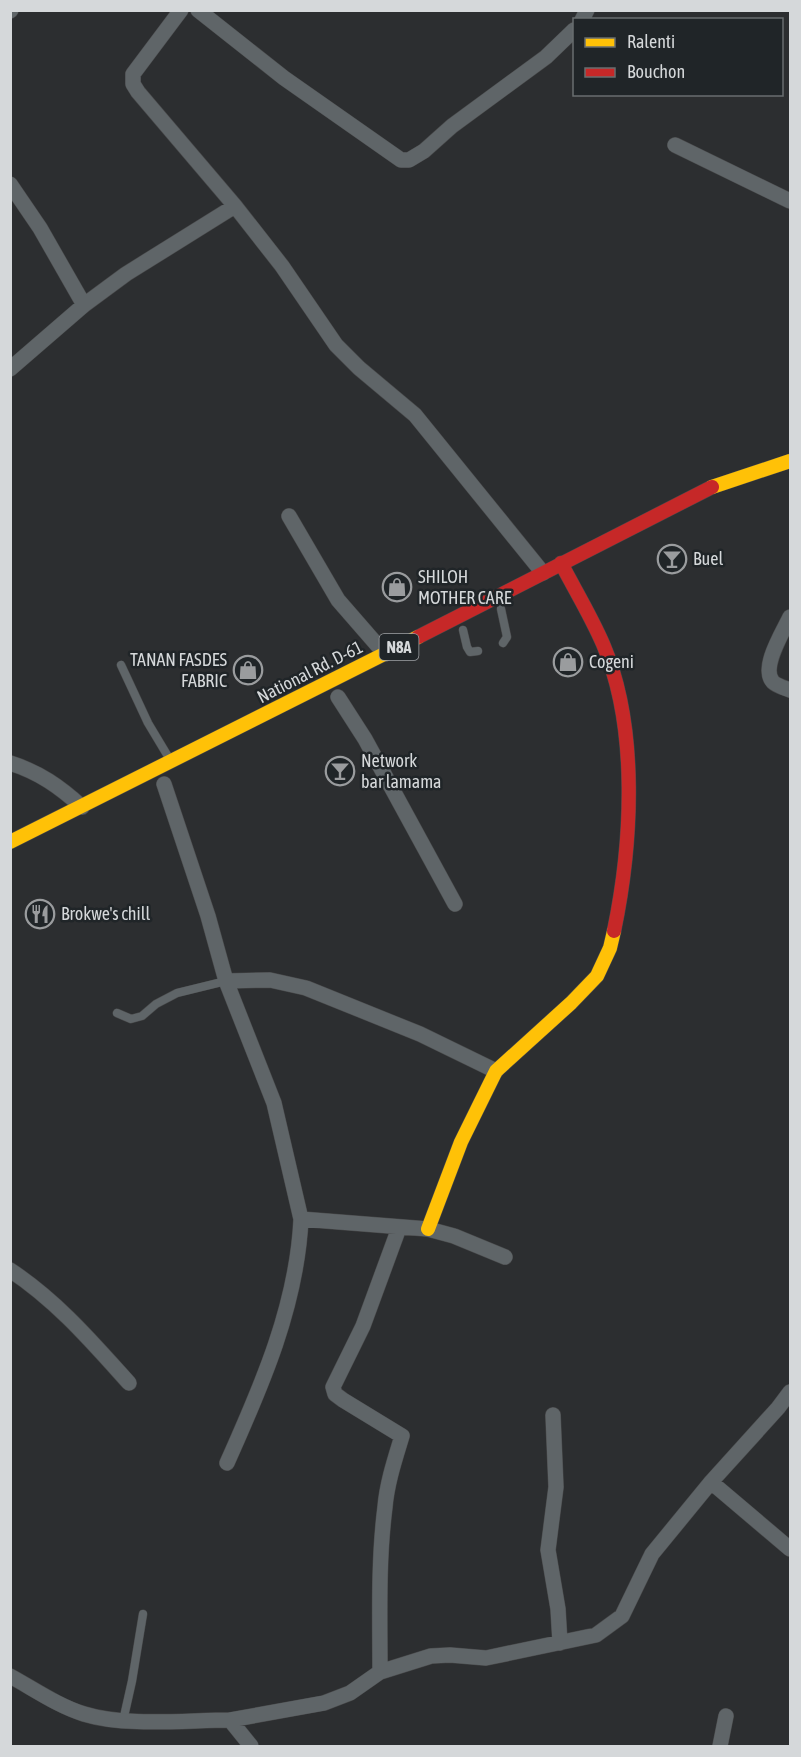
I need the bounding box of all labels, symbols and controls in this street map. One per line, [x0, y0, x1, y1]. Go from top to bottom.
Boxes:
legend [573, 18, 783, 96]
text: Ralenti [627, 31, 675, 52]
text: Bouchon [627, 61, 685, 82]
bar icon: Buel [656, 543, 688, 575]
place label: Buel [693, 548, 723, 569]
place label: SHILOH MOTHER CARE [418, 566, 512, 608]
shop icon: SHILOH MOTHER CARE [381, 571, 413, 603]
road number: N8A [380, 634, 418, 660]
street label: National Rd. D-61 [253, 636, 366, 707]
shop icon: Cogeni [552, 646, 584, 678]
place label: TANAN FASDES FABRIC [130, 649, 227, 691]
place label: Cogeni [589, 651, 634, 672]
shop icon: TANAN FASDES FABRIC [232, 654, 264, 686]
place label: Network bar lamama [361, 750, 441, 792]
bar icon: Network bar lamama [324, 755, 356, 787]
restaurant icon: Brokwe's chill [24, 898, 56, 930]
place label: Brokwe's chill [61, 903, 150, 924]

